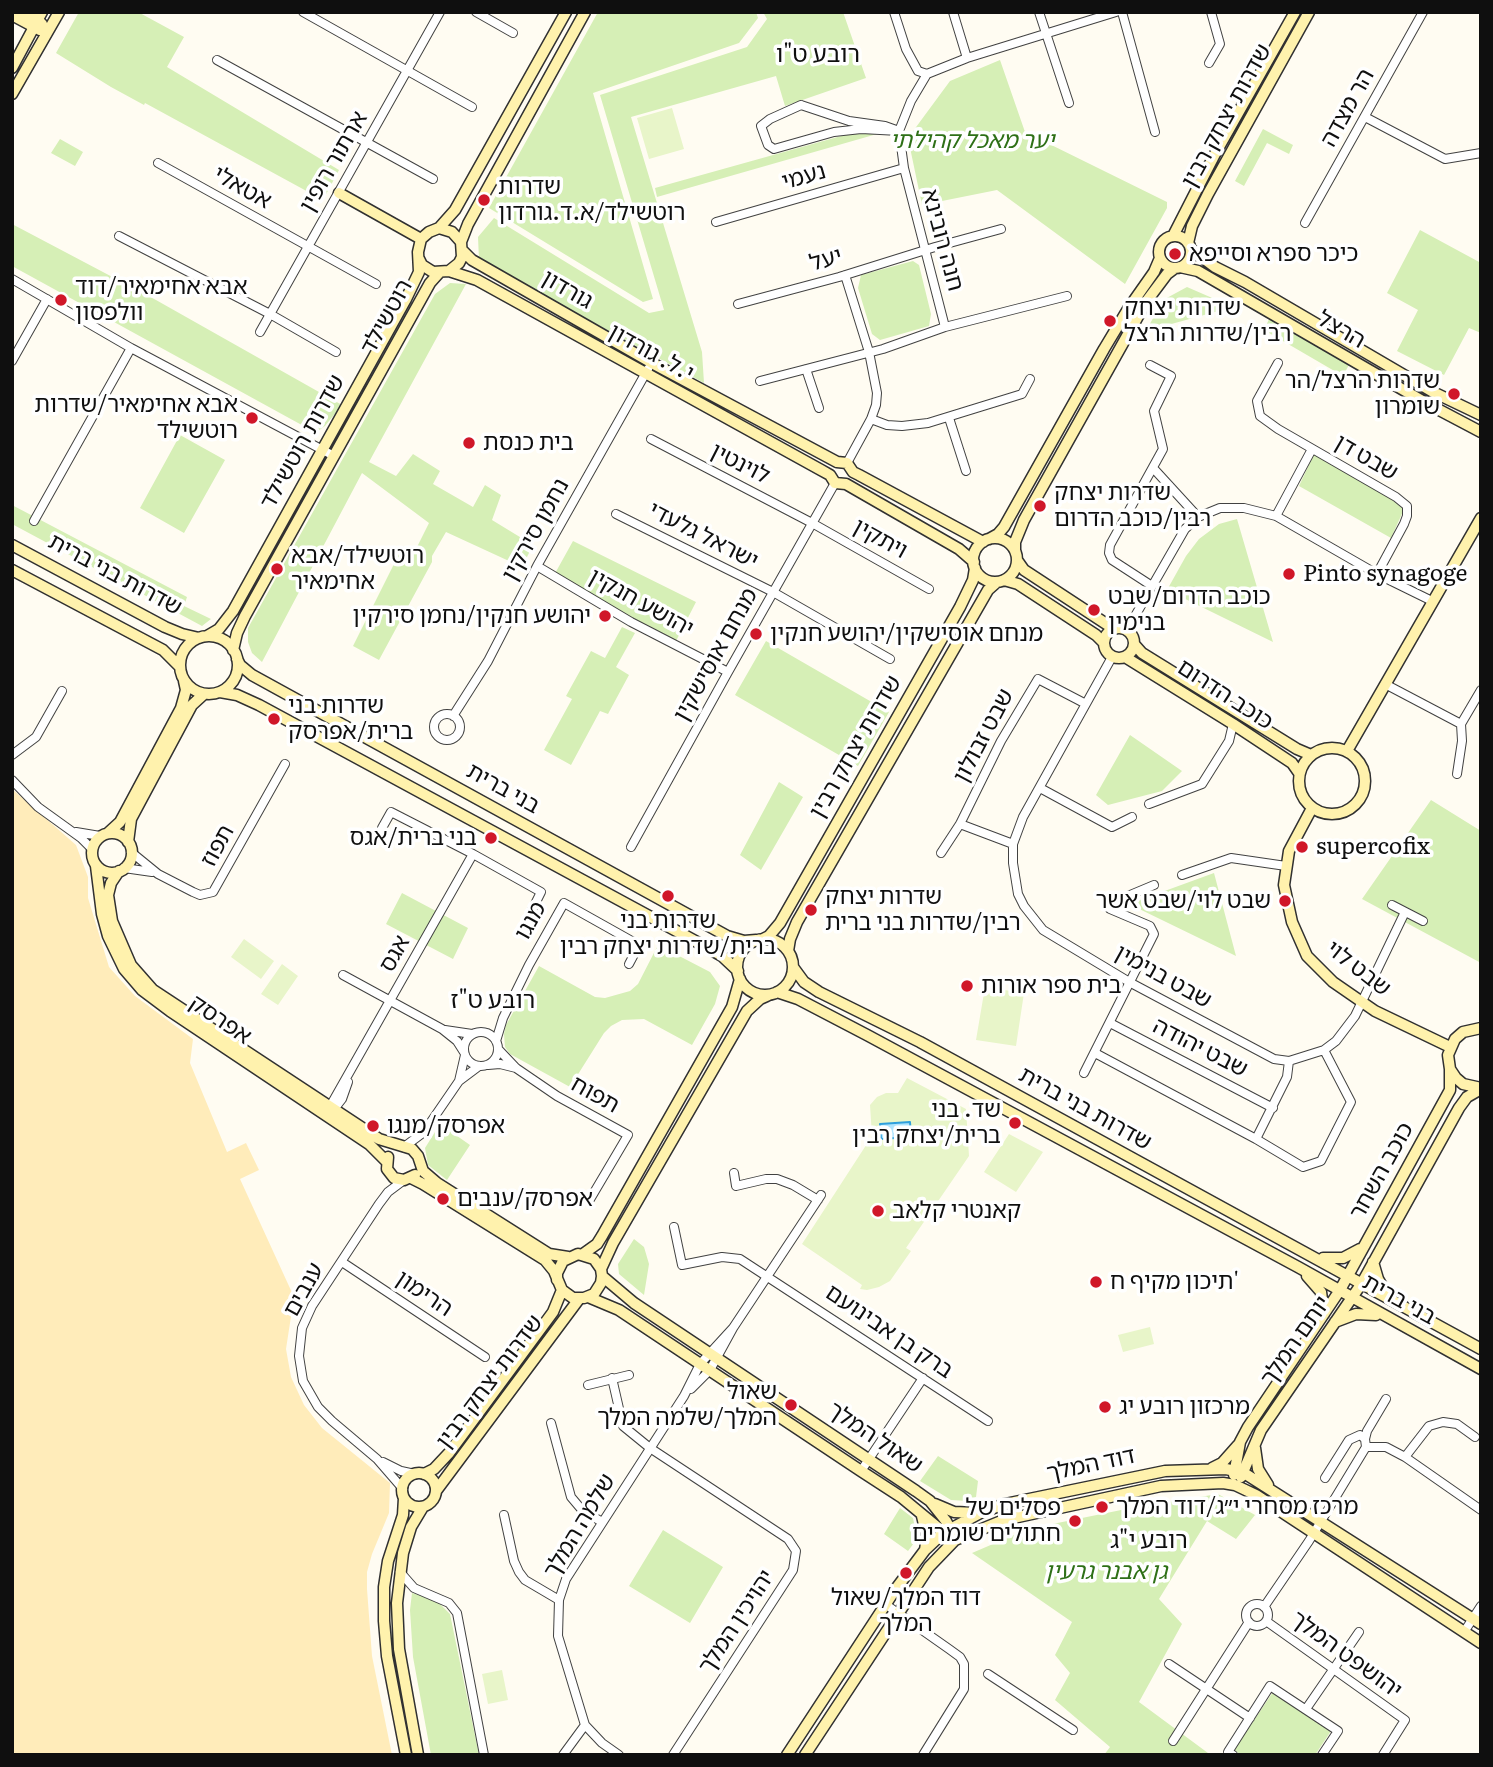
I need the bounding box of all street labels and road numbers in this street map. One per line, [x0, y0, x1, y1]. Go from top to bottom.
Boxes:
street label: שדרות יצחק רבין [1176, 39, 1278, 193]
street label: הר מצדה [1315, 64, 1381, 152]
street label: ארתור רופין [294, 107, 374, 217]
street label: נעמי [779, 158, 829, 196]
street label: אטאלי [208, 161, 276, 215]
street label: חנה רובינא [915, 186, 969, 294]
street label: יעל [807, 242, 845, 278]
street label: גורדון [537, 264, 597, 316]
street label: רוטשילד [355, 275, 419, 359]
street label: הרצל [1312, 305, 1370, 355]
street label: י.ל. גורדון [604, 318, 698, 388]
street label: שדרות רוטשילד [255, 370, 351, 514]
street label: שבט דן [1329, 429, 1403, 487]
street label: לוינטין [706, 437, 774, 491]
street label: נחמן סירקין [496, 474, 576, 586]
street label: ישראל גלעדי [643, 497, 763, 575]
street label: ויתקין [848, 513, 912, 565]
street label: שדרות בני ברית [43, 528, 187, 622]
street label: יהושע חנקין [584, 563, 698, 643]
street label: מנחם אוסישקין [668, 584, 764, 726]
street label: כוכב הדרום [1172, 654, 1278, 736]
street label: שדרות יצחק רבין [804, 671, 908, 823]
street label: שבט זבולון [948, 684, 1020, 788]
street label: בני ברית [461, 758, 545, 820]
street label: תפוז [195, 820, 241, 872]
street label: מנגו [509, 897, 553, 945]
street label: אגס [374, 931, 416, 977]
street label: שבט לוי [1320, 935, 1396, 1003]
street label: שבט בנימין [1110, 939, 1216, 1015]
street label: אפרסק [184, 989, 256, 1051]
street label: שבט יהודה [1148, 1012, 1252, 1084]
street label: שדרות בני ברית [1014, 1061, 1156, 1157]
street label: תפוח [566, 1071, 624, 1119]
street label: כוכב השחר [1344, 1118, 1420, 1224]
street label: ענבים [278, 1258, 330, 1322]
street label: הרימון [390, 1265, 458, 1323]
street label: בני ברית [1357, 1269, 1441, 1331]
street label: ברק בן אבינועם [820, 1279, 958, 1385]
street label: יותם המלך [1255, 1291, 1337, 1391]
street label: שדרות יצחק רבין [431, 1310, 549, 1454]
street label: שאול המלך [822, 1396, 928, 1480]
street label: דוד המלך [1044, 1442, 1138, 1488]
street label: שלמה המלך [538, 1469, 622, 1583]
street label: יהויכין המלך [693, 1565, 781, 1679]
street label: יהושפט המלך [1285, 1605, 1407, 1705]

